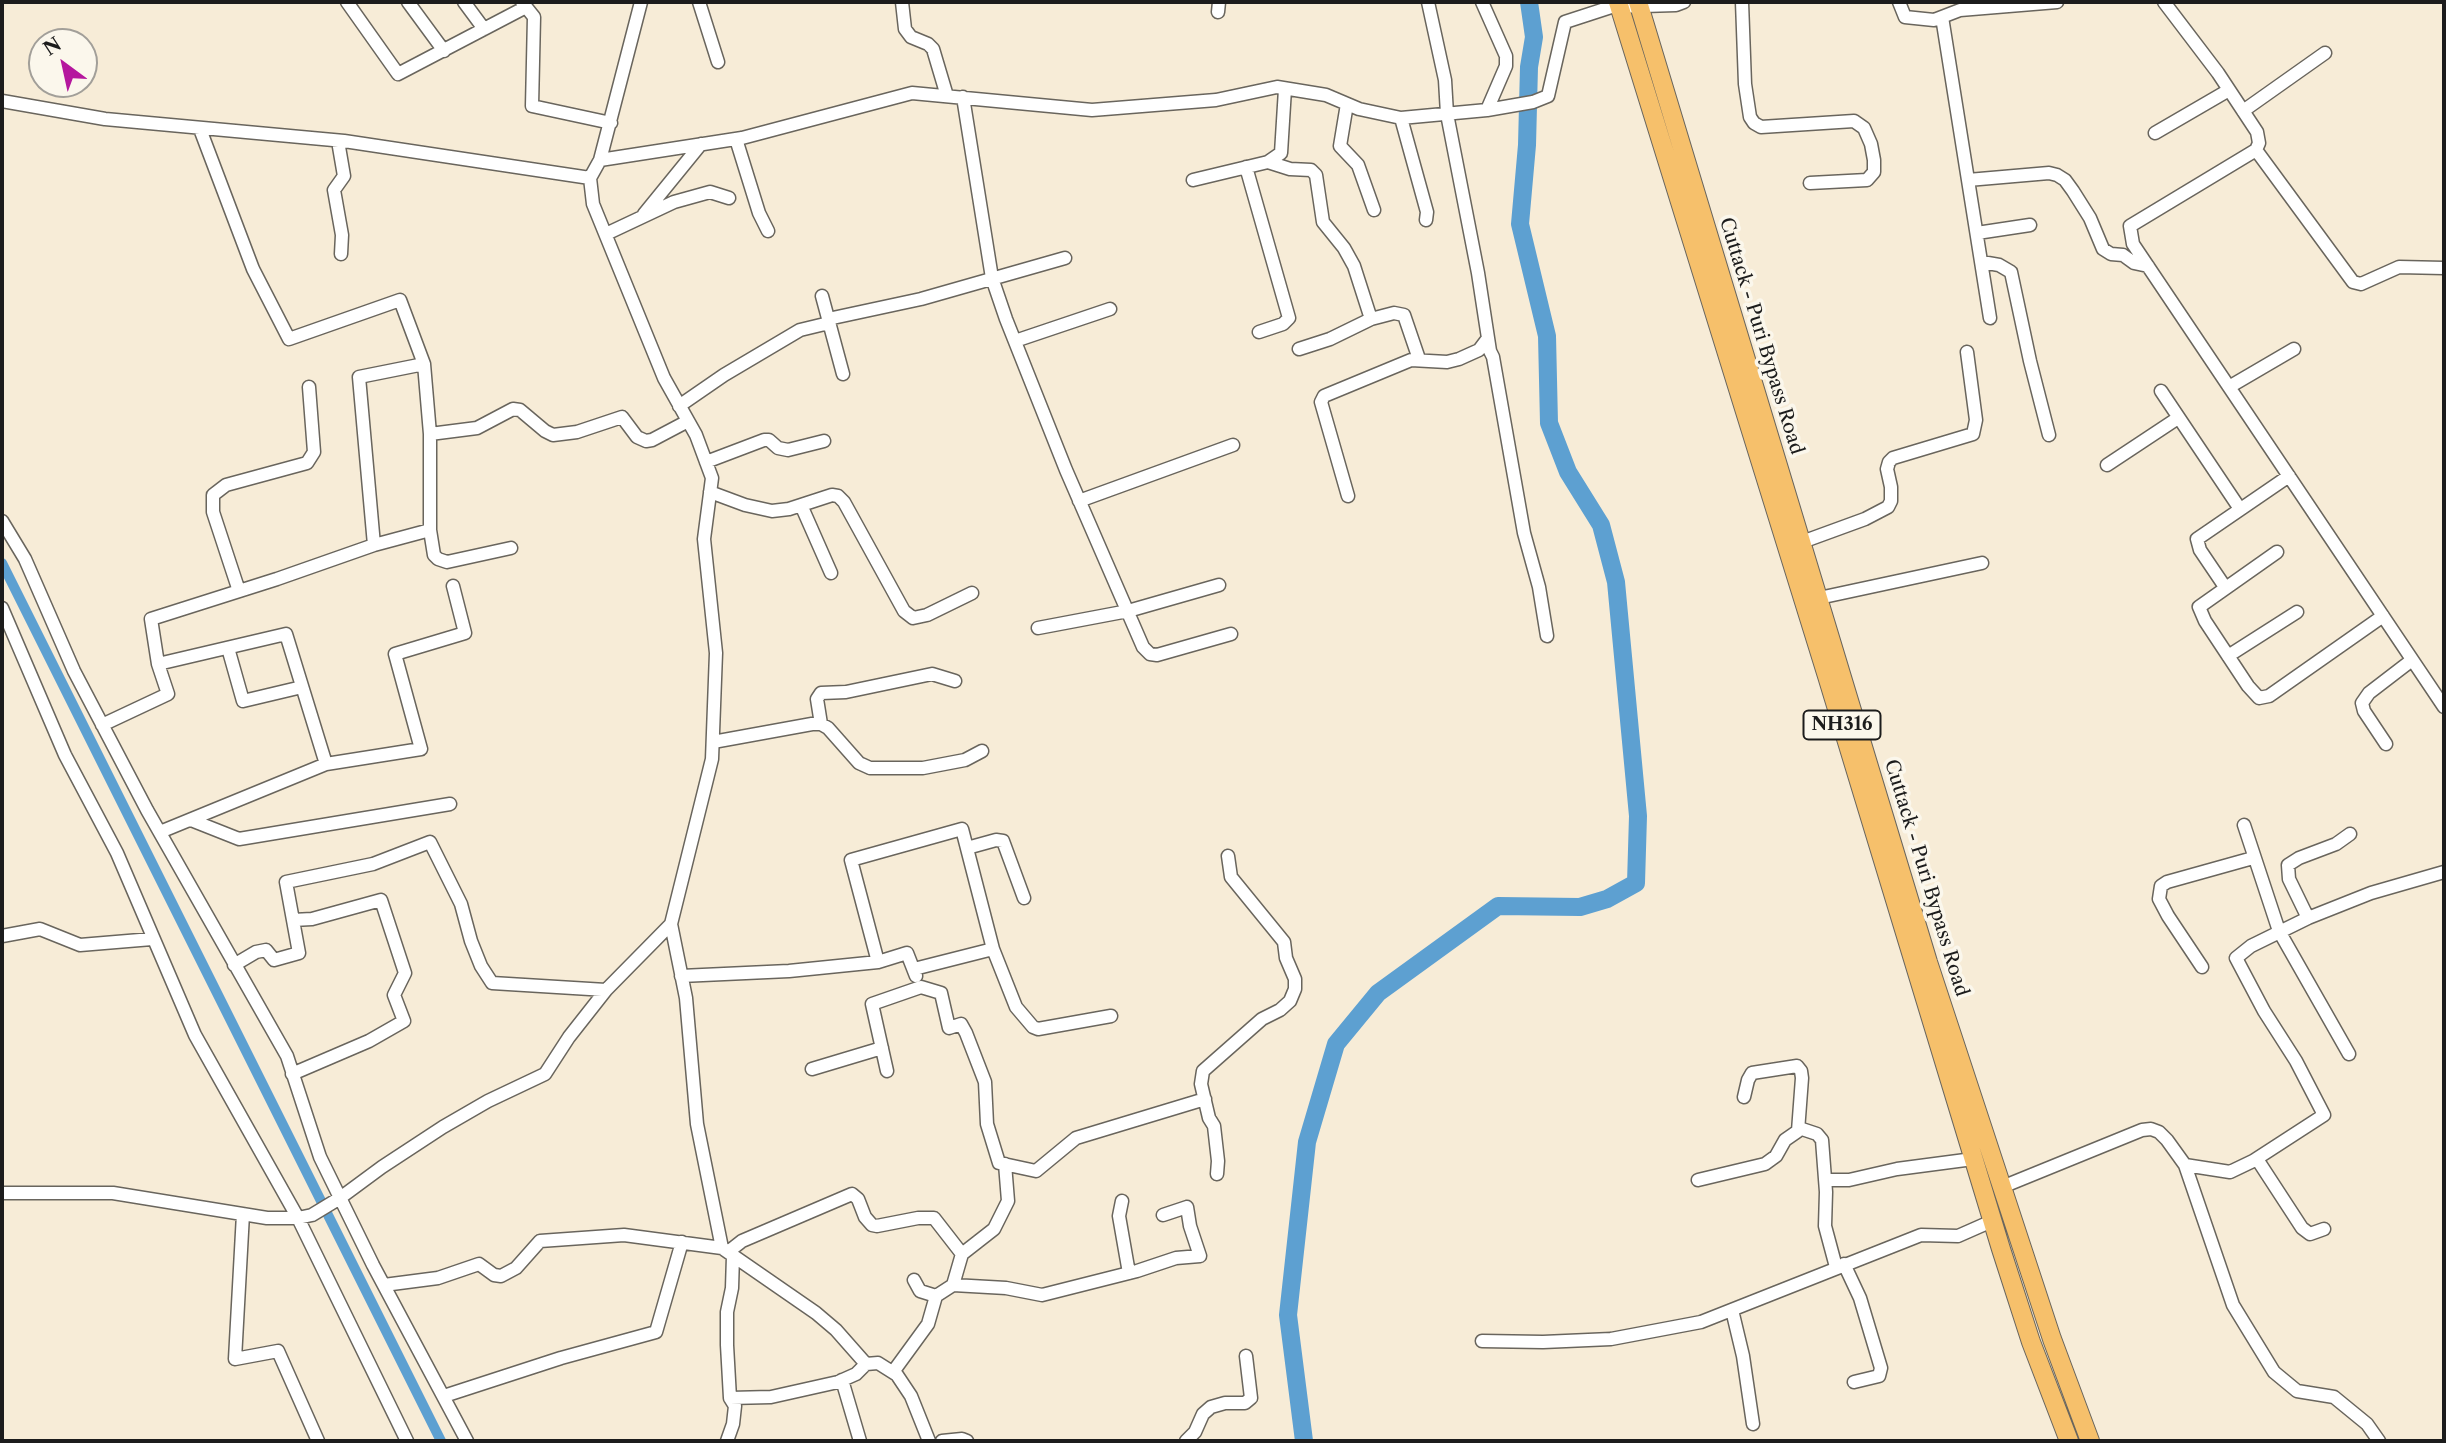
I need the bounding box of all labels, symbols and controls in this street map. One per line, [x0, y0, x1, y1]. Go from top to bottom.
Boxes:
north arrow [28, 28, 98, 98]
text: N [39, 33, 66, 61]
street label: Cuttack - Puri Bypass Road [1714, 215, 1808, 457]
road number: NH316 [1804, 710, 1881, 740]
street label: Cuttack - Puri Bypass Road [1879, 757, 1973, 999]

